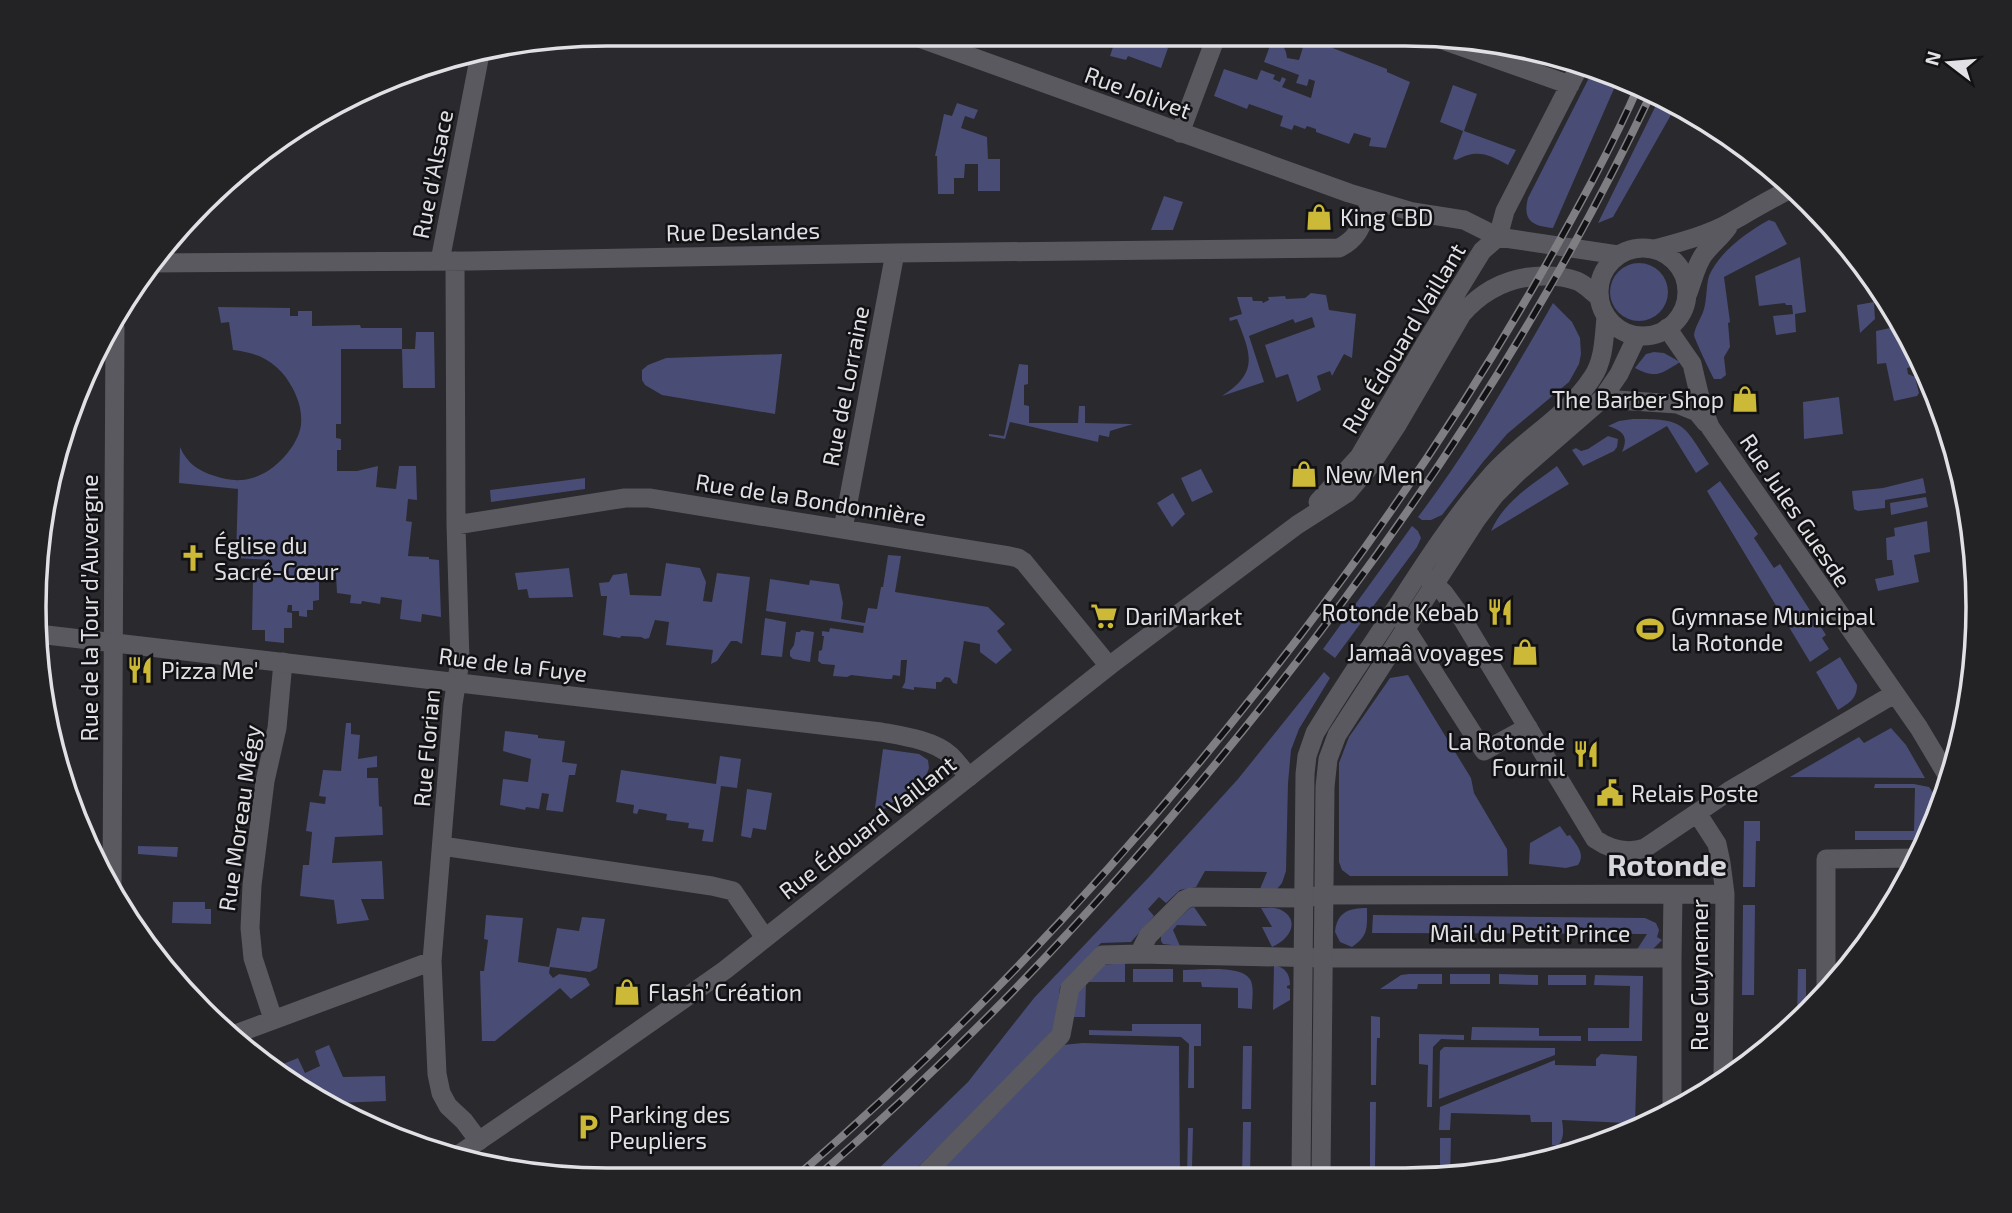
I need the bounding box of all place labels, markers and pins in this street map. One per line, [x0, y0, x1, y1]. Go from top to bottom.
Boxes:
shop icon: King CBD [1304, 202, 1334, 232]
place label: King CBD [1340, 203, 1433, 231]
shop icon: The Barber Shop [1730, 384, 1760, 414]
place label: The Barber Shop [1552, 385, 1724, 413]
shop icon: New Men [1289, 459, 1319, 489]
place label: New Men [1325, 460, 1423, 488]
place label: Église du Sacré-Cœur [214, 531, 339, 585]
church icon: Église du Sacré-Cœur [178, 543, 208, 573]
restaurant icon: Rotonde Kebab [1485, 597, 1515, 627]
place label: Rotonde Kebab [1322, 598, 1479, 626]
supermarket icon: DariMarket [1089, 601, 1119, 631]
place label: DariMarket [1125, 602, 1243, 630]
place label: Gymnase Municipal la Rotonde [1671, 602, 1875, 656]
sports icon: Gymnase Municipal la Rotonde [1635, 614, 1665, 644]
shop icon: Jamaâ voyages [1510, 637, 1540, 667]
place label: Jamaâ voyages [1347, 638, 1504, 666]
restaurant icon: Pizza Me' [125, 655, 155, 685]
place label: Pizza Me' [161, 656, 259, 684]
place label: La Rotonde Fournil [1448, 727, 1565, 781]
restaurant icon: La Rotonde Fournil [1571, 739, 1601, 769]
public building icon: Relais Poste [1595, 778, 1625, 808]
place label: Relais Poste [1631, 779, 1759, 807]
shop icon: Flash’ Création [612, 977, 642, 1007]
place label: Flash’ Création [648, 978, 802, 1006]
place label: Parking des Peupliers [609, 1100, 730, 1154]
parking icon: Parking des Peupliers [573, 1112, 603, 1142]

